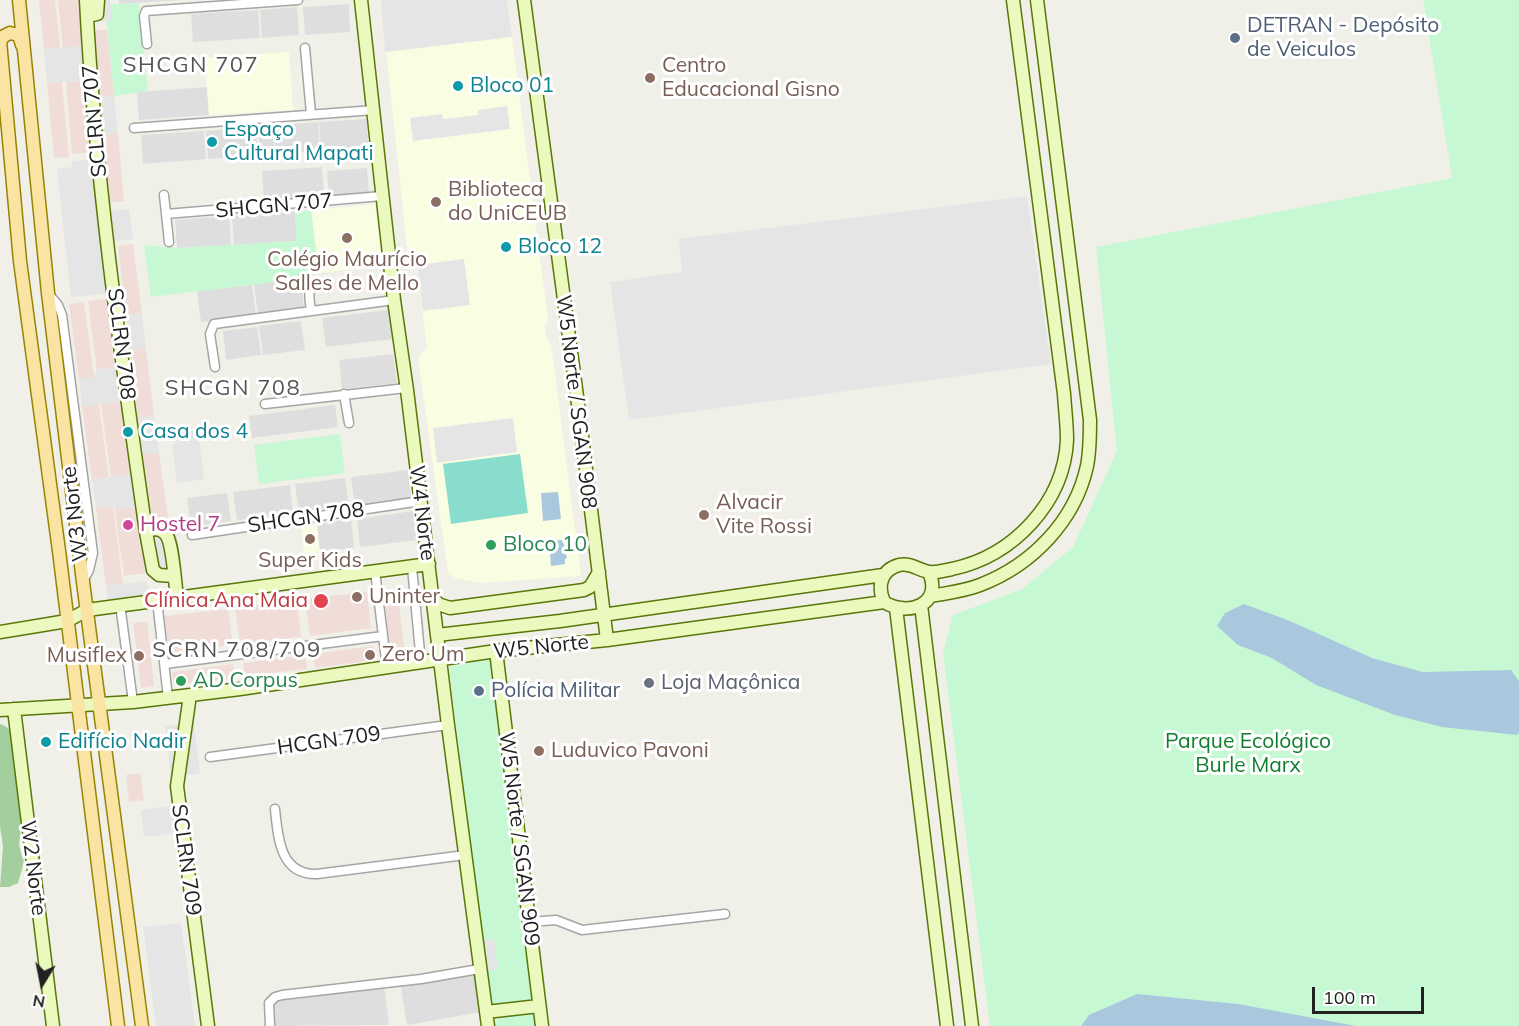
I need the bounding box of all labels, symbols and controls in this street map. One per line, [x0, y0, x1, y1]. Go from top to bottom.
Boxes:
place label: DETRAN - Depósito de Veiculos [1247, 13, 1439, 63]
marker: DETRAN - Depósito de Veiculos [1228, 31, 1242, 45]
district label: SHCGN 707 [123, 52, 259, 78]
place label: Centro Educacional Gisno [662, 53, 840, 103]
street label: SCLRN 707 [78, 64, 112, 178]
marker: Centro Educacional Gisno [643, 71, 657, 85]
place label: Bloco 01 [470, 73, 554, 99]
marker: Bloco 01 [451, 79, 465, 93]
place label: Espaço Cultural Mapati [224, 117, 373, 167]
marker: Espaço Cultural Mapati [205, 135, 219, 149]
place label: Biblioteca do UniCEUB [448, 177, 567, 227]
street label: SHCGN 707 [214, 188, 334, 224]
marker: Biblioteca do UniCEUB [429, 195, 443, 209]
marker: Colégio Maurício Salles de Mello [340, 231, 354, 245]
place label: Bloco 12 [518, 234, 602, 260]
marker: Bloco 12 [499, 240, 513, 254]
place label: Colégio Maurício Salles de Mello [267, 247, 427, 297]
street label: SCLRN 708 [102, 287, 140, 401]
street label: W5 Norte / SGAN 908 [550, 293, 602, 511]
district label: SHCGN 708 [165, 375, 301, 401]
place label: Casa dos 4 [140, 419, 248, 445]
marker: Casa dos 4 [121, 425, 135, 439]
street label: W4 Norte [404, 464, 440, 562]
street label: W3 Norte [57, 465, 93, 563]
place label: Alvacir Vite Rossi [716, 490, 812, 540]
street label: SHCGN 708 [246, 497, 366, 539]
marker: Alvacir Vite Rossi [697, 508, 711, 522]
place label: Hostel 7 [140, 512, 220, 538]
marker: Hostel 7 [121, 518, 135, 532]
marker: Super Kids [303, 532, 317, 546]
place label: Bloco 10 [503, 532, 587, 558]
marker: Bloco 10 [484, 538, 498, 552]
place label: Super Kids [258, 548, 362, 574]
place label: Uninter [369, 584, 440, 610]
place label: Clínica Ana Maia [144, 588, 308, 614]
marker: Uninter [350, 590, 364, 604]
marker: Clínica Ana Maia [312, 592, 330, 610]
street label: W5 Norte [492, 629, 590, 665]
district label: SCRN 708/709 [152, 637, 322, 663]
place label: Zero Um [382, 642, 464, 668]
place label: Musiflex [47, 643, 127, 669]
marker: Zero Um [363, 648, 377, 662]
marker: Musiflex [132, 649, 146, 663]
place label: AD Corpus [193, 668, 298, 694]
place label: Loja Maçônica [661, 670, 800, 696]
marker: AD Corpus [174, 674, 188, 688]
marker: Loja Maçônica [642, 676, 656, 690]
place label: Polícia Militar [491, 678, 620, 704]
marker: Polícia Militar [472, 684, 486, 698]
street label: HCGN 709 [276, 721, 382, 761]
place label: Edifício Nadir [58, 729, 186, 755]
park label: Parque Ecológico Burle Marx [1165, 729, 1331, 779]
street label: W5 Norte / SGAN 909 [493, 730, 545, 948]
marker: Edifício Nadir [39, 735, 53, 749]
place label: Luduvico Pavoni [551, 738, 709, 764]
marker: Luduvico Pavoni [532, 744, 546, 758]
street label: SCLRN 709 [166, 803, 206, 917]
street label: W2 Norte [15, 819, 51, 917]
north arrow [12, 954, 72, 1014]
scale bar [1315, 975, 1428, 1013]
text: 100 m [1323, 986, 1376, 1009]
text: N [31, 991, 47, 1013]

